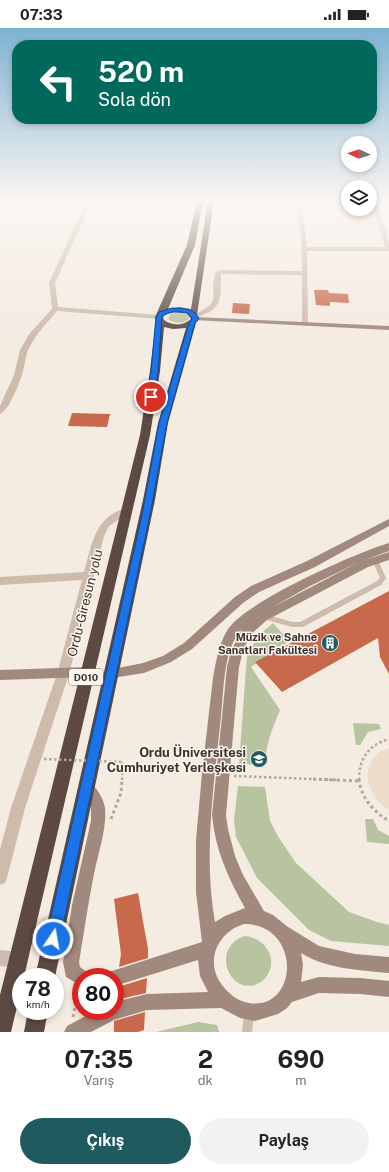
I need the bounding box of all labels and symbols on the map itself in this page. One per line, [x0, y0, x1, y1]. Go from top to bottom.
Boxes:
north arrow [341, 136, 377, 172]
pin [134, 380, 168, 414]
street label: Ordu-Giresun yolu [64, 548, 106, 658]
place label: Müzik ve Sahne Sanatları Fakültesi [218, 631, 317, 656]
building icon: Müzik ve Sahne Sanatları Fakültesi [320, 633, 340, 653]
road number: D010 [69, 669, 103, 685]
place label: Ordu Üniversitesi Cumhuriyet Yerleşkesi [107, 744, 246, 775]
school or university icon: Ordu Üniversitesi Cumhuriyet Yerleşkesi [249, 749, 269, 769]
position arrow [32, 918, 74, 960]
speed limit sign: 80 [72, 968, 124, 1020]

